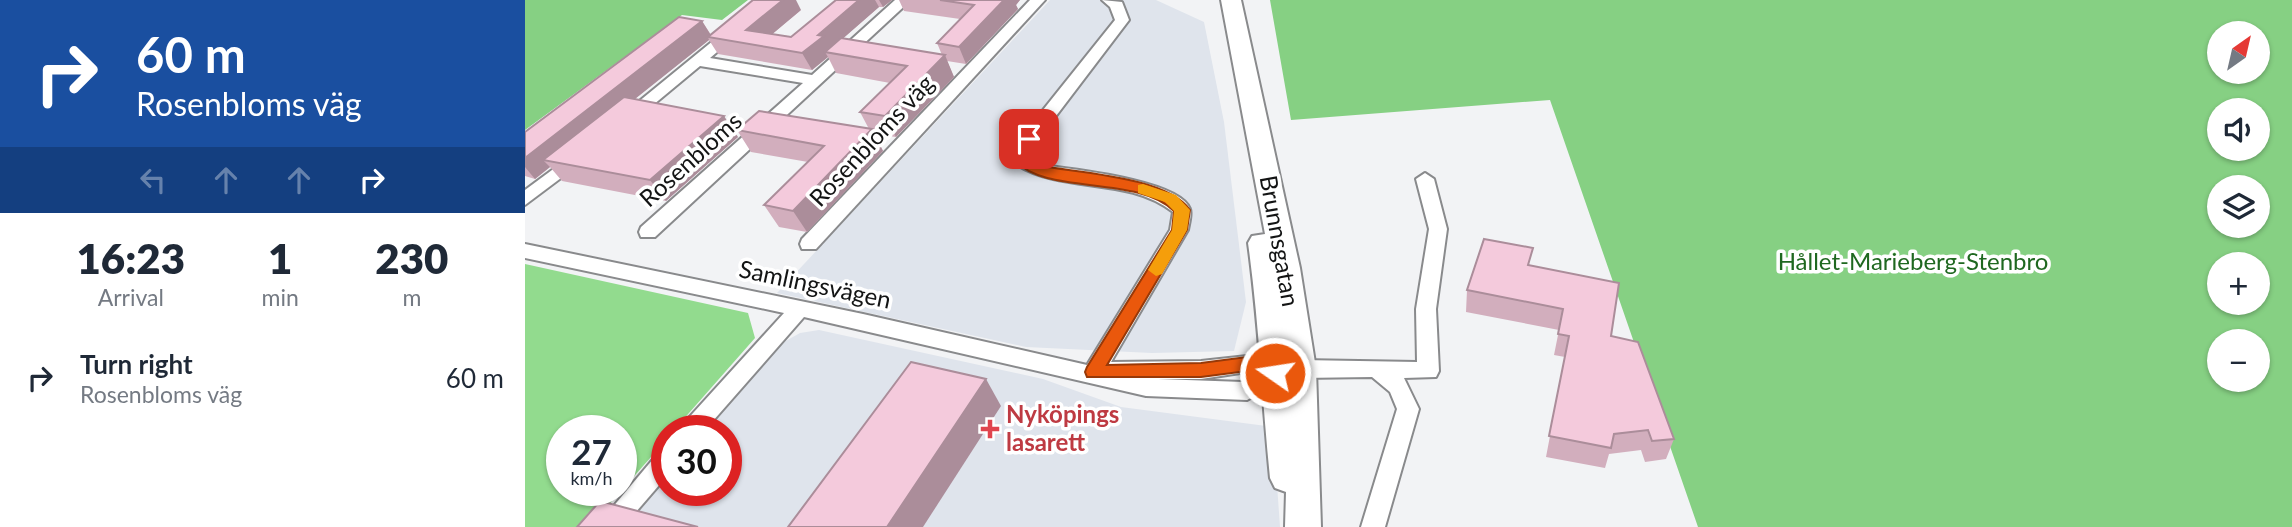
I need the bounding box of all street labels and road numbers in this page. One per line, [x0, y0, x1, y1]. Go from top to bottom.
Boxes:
street label: Rosenbloms väg [803, 68, 939, 212]
street label: Rosenbloms [633, 106, 747, 212]
street label: Brunnsgatan [1255, 173, 1306, 309]
street label: Samlingsvägen [737, 253, 894, 314]

